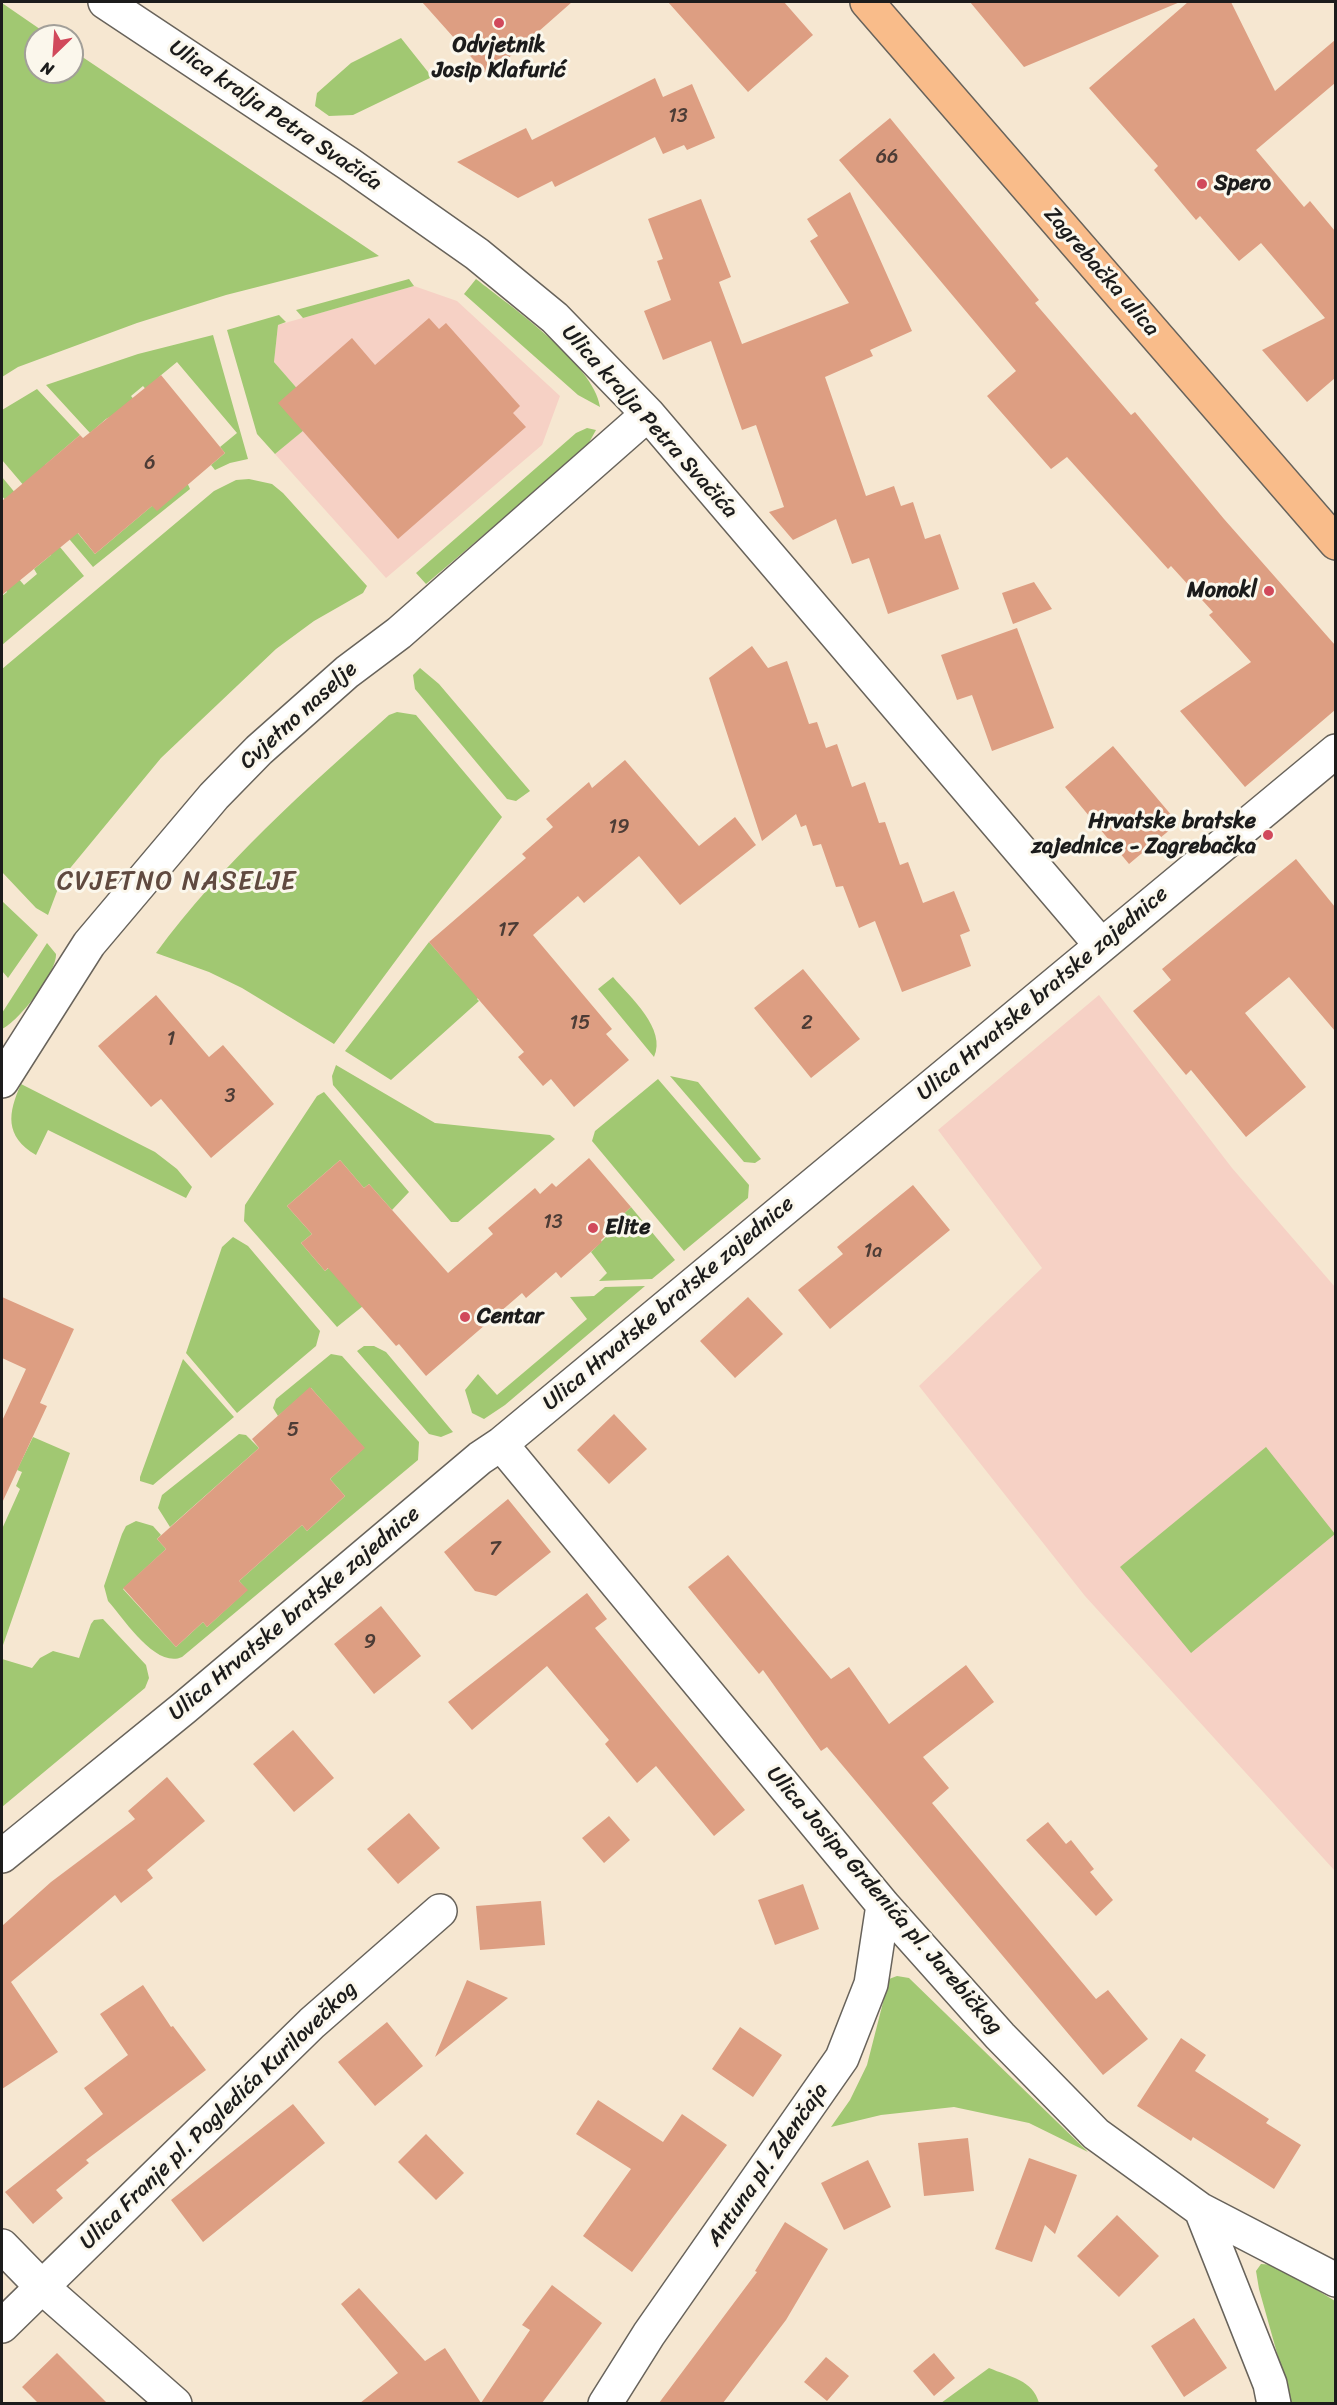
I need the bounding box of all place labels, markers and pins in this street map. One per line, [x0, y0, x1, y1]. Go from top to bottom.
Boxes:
marker: Odvjetnik Josip Klafurić [492, 16, 506, 30]
place label: Odvjetnik Josip Klafurić [432, 33, 566, 84]
place label: Spero [1214, 171, 1271, 197]
marker: Spero [1195, 177, 1209, 191]
place label: Monokl [1187, 578, 1257, 604]
marker: Monokl [1262, 584, 1276, 598]
place label: Hrvatske bratske zajednice - Zagrebačka [1032, 809, 1256, 860]
marker: Hrvatske bratske zajednice - Zagrebačka [1261, 828, 1275, 842]
place label: Elite [605, 1215, 650, 1241]
marker: Elite [586, 1221, 600, 1235]
place label: Centar [477, 1304, 544, 1330]
marker: Centar [458, 1310, 472, 1324]

